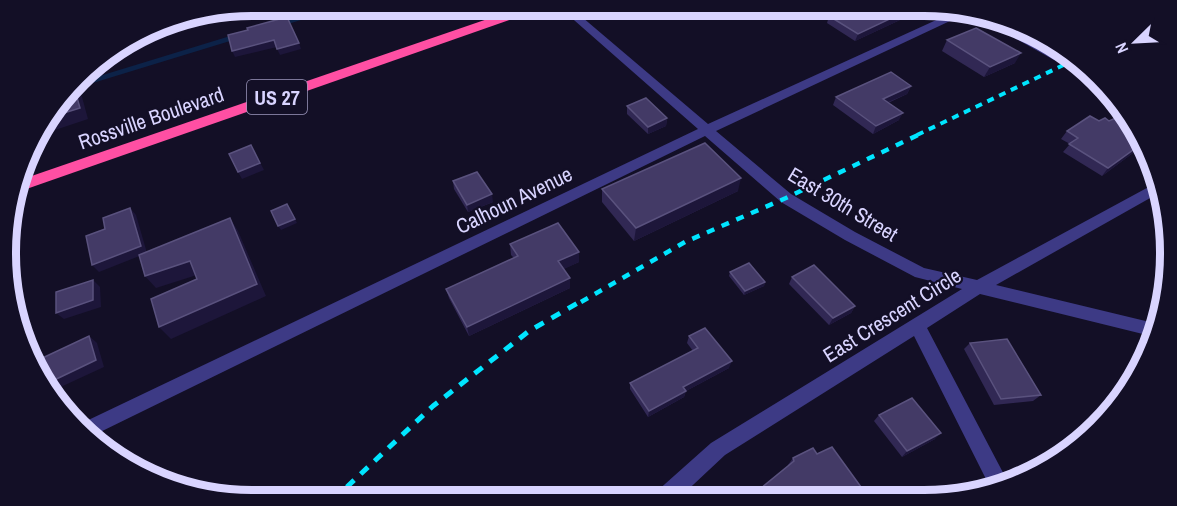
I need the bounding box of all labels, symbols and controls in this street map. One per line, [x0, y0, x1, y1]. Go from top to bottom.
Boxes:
north arrow [1105, 12, 1165, 72]
text: N [1109, 39, 1133, 57]
street label: Rossville Boulevard [74, 80, 228, 156]
road number: US 27 [247, 80, 307, 114]
street label: Calhoun Avenue [451, 159, 577, 241]
street label: East 30th Street [783, 160, 904, 248]
street label: East Crescent Circle [817, 261, 967, 369]

